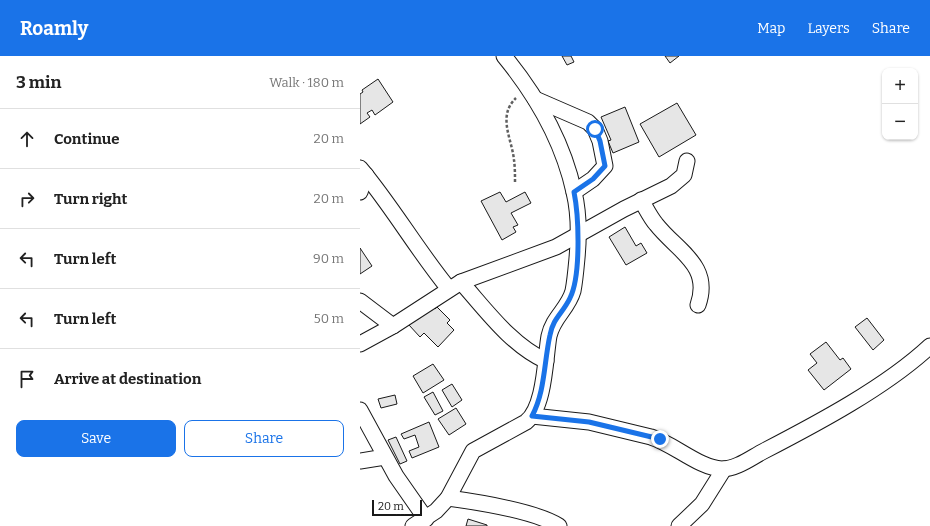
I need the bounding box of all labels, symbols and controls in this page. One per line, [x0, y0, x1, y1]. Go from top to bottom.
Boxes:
text: Roamly [20, 17, 88, 40]
text: Map [757, 20, 785, 37]
text: Layers [807, 20, 850, 37]
text: Share [872, 20, 910, 37]
map controls [882, 68, 918, 140]
button: + [882, 68, 918, 104]
text: 3 min [16, 72, 61, 93]
text: Walk · 180 m [269, 75, 344, 90]
button: − [882, 104, 918, 140]
route start [586, 120, 604, 138]
icon: ahead [16, 128, 38, 150]
text: Continue [54, 130, 120, 148]
text: 20 m [314, 131, 344, 146]
icon: right [16, 188, 38, 210]
text: Turn right [54, 190, 127, 208]
text: 20 m [314, 191, 344, 206]
icon: left [16, 248, 38, 270]
text: Turn left [54, 250, 116, 268]
text: 90 m [313, 251, 344, 266]
icon: left [16, 308, 38, 330]
text: Turn left [54, 310, 116, 328]
text: 50 m [314, 311, 344, 326]
icon: arrive [16, 368, 38, 390]
text: Arrive at destination [54, 370, 201, 388]
button: Save [16, 420, 176, 457]
button: Share [184, 420, 344, 457]
route end [651, 430, 669, 448]
scale bar [372, 498, 422, 517]
text: 20 m [378, 500, 404, 513]

